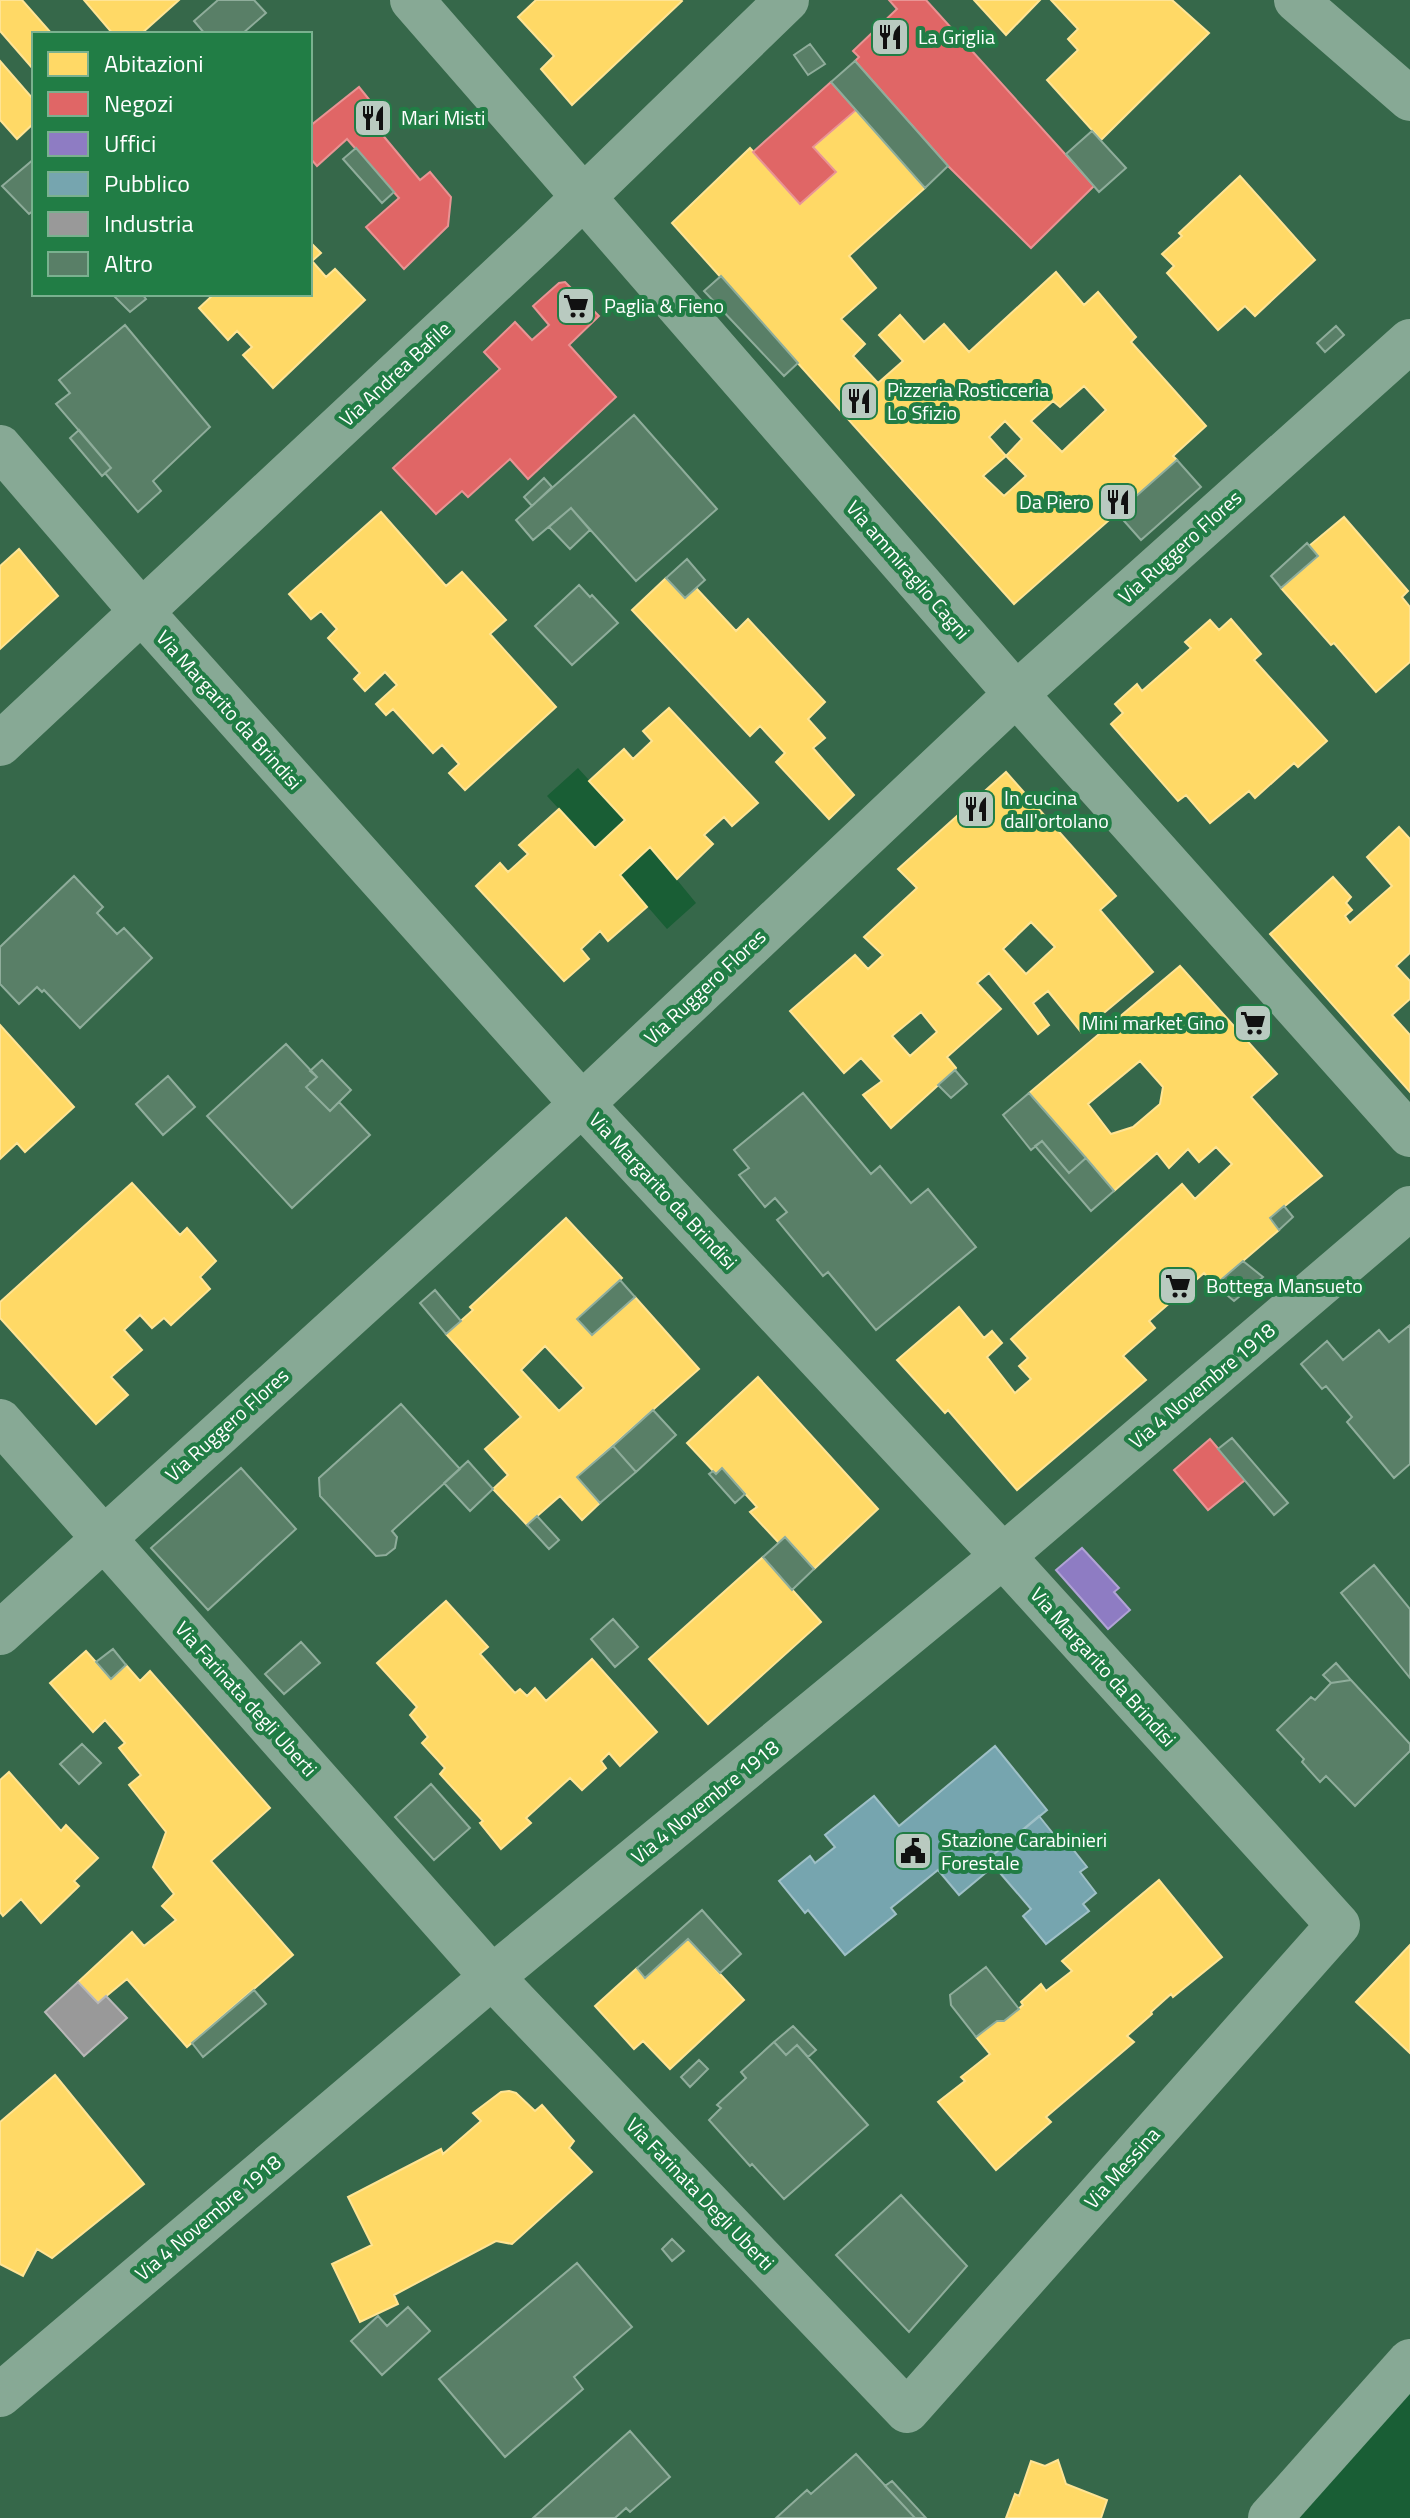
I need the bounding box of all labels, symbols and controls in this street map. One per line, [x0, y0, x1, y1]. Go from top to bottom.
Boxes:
restaurant icon: La Griglia [869, 16, 911, 58]
place label: La Griglia [918, 21, 995, 52]
legend [32, 32, 312, 296]
text: Abitazioni [104, 45, 204, 81]
text: Negozi [104, 85, 173, 121]
restaurant icon: Mari Misti [352, 97, 394, 139]
place label: Mari Misti [401, 102, 485, 133]
text: Uffici [104, 125, 156, 161]
text: Pubblico [104, 165, 190, 201]
text: Industria [104, 205, 193, 241]
text: Altro [104, 245, 153, 281]
supermarket icon: Paglia & Fieno [555, 285, 597, 327]
place label: Paglia & Fieno [604, 290, 724, 321]
street label: Via Andrea Bafile [332, 314, 458, 434]
place label: Pizzeria Rosticceria Lo Sfizio [887, 374, 1049, 428]
restaurant icon: Pizzeria Rosticceria Lo Sfizio [838, 380, 880, 422]
restaurant icon: Da Piero [1097, 481, 1139, 523]
street label: Via Ruggero Flores [1111, 482, 1249, 611]
place label: Da Piero [1019, 486, 1090, 517]
street label: Via ammiraglio Cagni [839, 493, 978, 646]
street label: Via Margarito da Brindisi [149, 623, 310, 796]
place label: In cucina dall'ortolano [1004, 782, 1109, 836]
restaurant icon: In cucina dall'ortolano [955, 788, 997, 830]
street label: Via Ruggero Flores [636, 922, 773, 1052]
supermarket icon: Mini market Gino [1232, 1002, 1274, 1044]
place label: Mini market Gino [1082, 1007, 1225, 1038]
street label: Via Margarito da Brindisi [582, 1105, 745, 1276]
supermarket icon: Bottega Mansueto [1157, 1265, 1199, 1307]
place label: Bottega Mansueto [1206, 1270, 1363, 1301]
street label: Via 4 Novembre 1918 [1122, 1315, 1282, 1456]
street label: Via Ruggero Flores [158, 1360, 296, 1489]
street label: Via Margarito da Brindisi [1023, 1580, 1184, 1753]
street label: Via Farinata degli Uberti [168, 1614, 325, 1783]
street label: Via 4 Novembre 1918 [624, 1732, 785, 1871]
place label: Stazione Carabinieri Forestale [941, 1824, 1107, 1878]
public building icon: Stazione Carabinieri Forestale [892, 1830, 934, 1872]
street label: Via Farinata Degli Uberti [619, 2110, 782, 2277]
street label: Via Messina [1076, 2120, 1167, 2216]
street label: Via 4 Novembre 1918 [128, 2147, 288, 2288]

